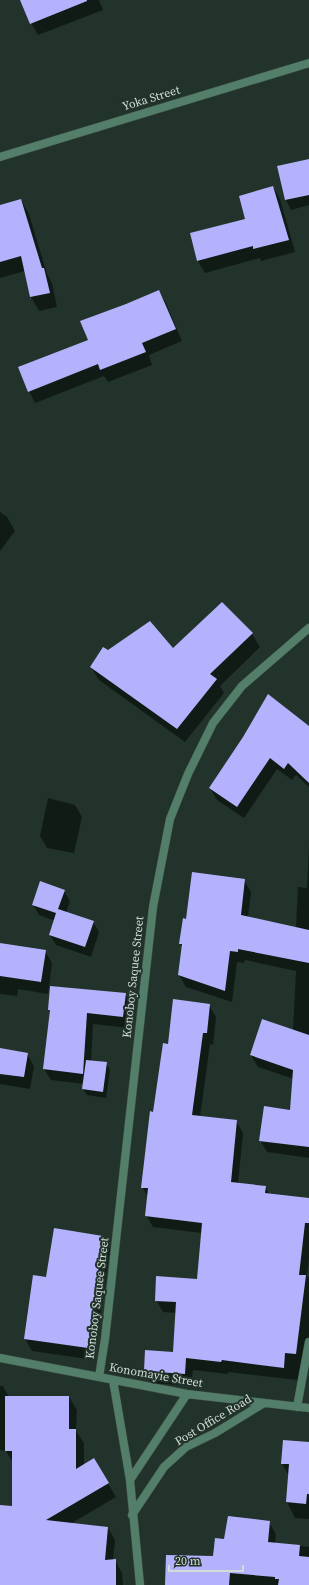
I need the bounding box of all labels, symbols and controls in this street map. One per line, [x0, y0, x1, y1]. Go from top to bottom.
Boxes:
street label: Yoka Street [120, 82, 182, 114]
street label: Konoboy Saquee Street [119, 915, 147, 1039]
street label: Konoboy Saquee Street [82, 1236, 112, 1360]
street label: Konomayie Street [108, 1359, 204, 1391]
street label: Post Office Road [172, 1391, 254, 1449]
scale bar [169, 1547, 243, 1573]
text: 20 m [175, 1553, 201, 1569]

